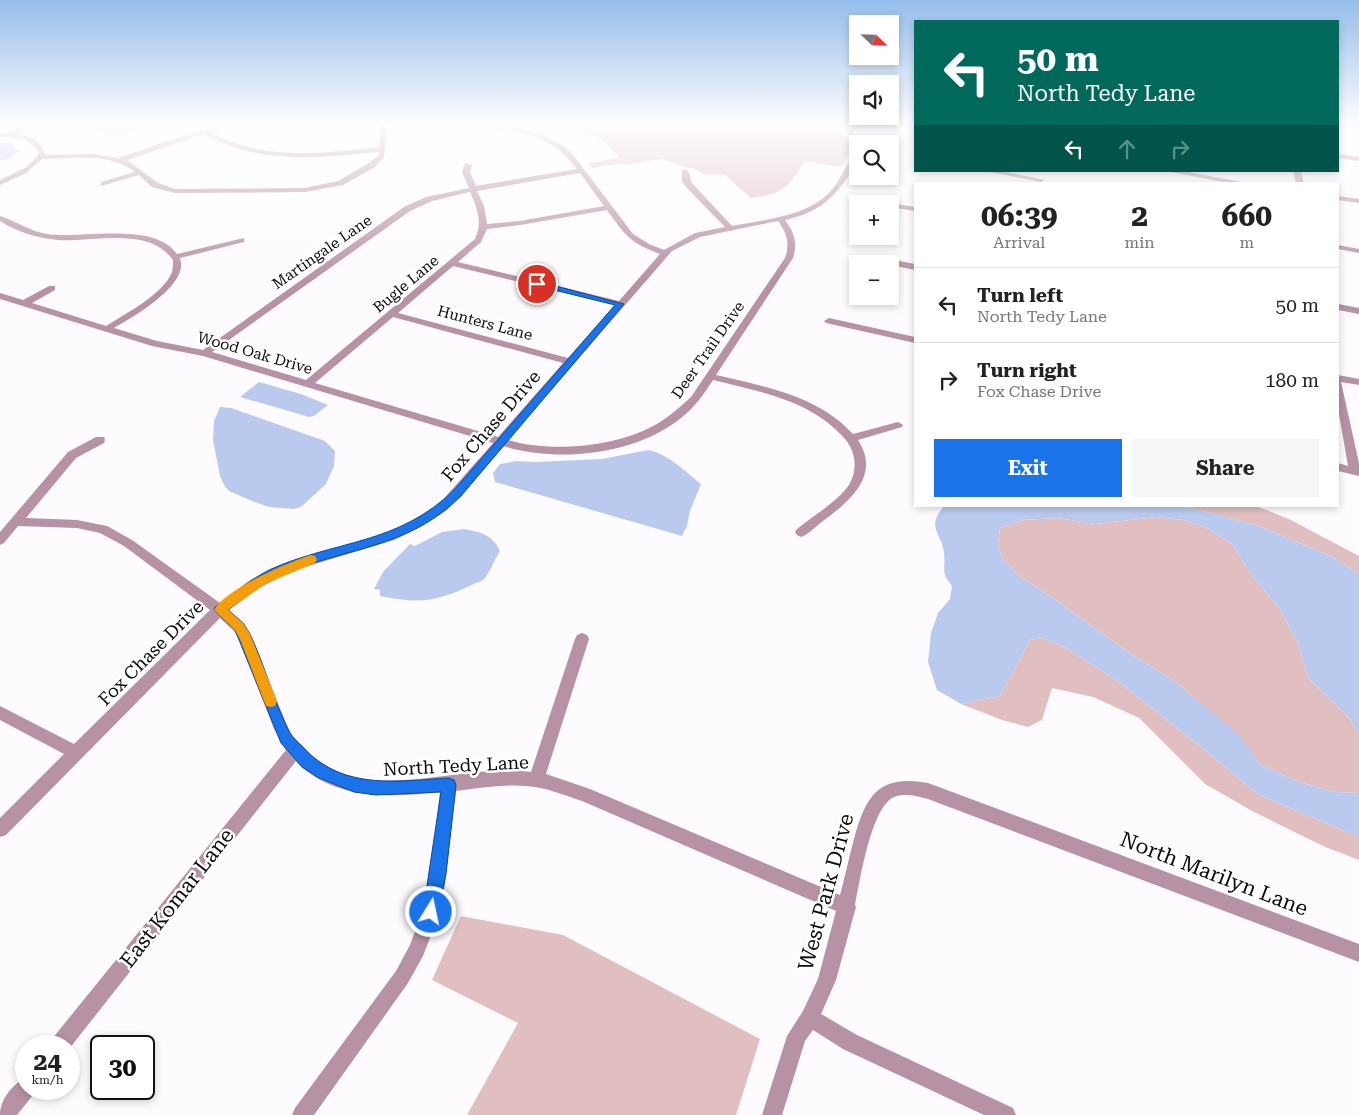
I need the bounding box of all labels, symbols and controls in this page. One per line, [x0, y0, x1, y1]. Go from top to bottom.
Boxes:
north arrow [849, 15, 899, 65]
map controls [849, 15, 899, 305]
text: 50 m [1017, 39, 1099, 80]
icon: left [934, 40, 999, 105]
button: sound [849, 75, 899, 125]
text: North Tedy Lane [1017, 81, 1195, 106]
button: search [849, 135, 899, 185]
icon: left [1060, 135, 1088, 163]
icon: ahead [1113, 135, 1141, 163]
icon: right [1166, 135, 1194, 163]
button: + [849, 195, 899, 245]
text: 06:39 [981, 198, 1058, 233]
text: 2 [1131, 198, 1148, 233]
text: 660 [1222, 198, 1272, 233]
street label: Martingale Lane [269, 211, 375, 293]
text: Arrival [993, 233, 1045, 252]
text: min [1125, 233, 1155, 252]
text: m [1239, 233, 1254, 252]
street label: Bugle Lane [370, 251, 442, 317]
button: − [849, 255, 899, 305]
pin [516, 263, 558, 305]
icon: arrive [523, 270, 551, 298]
text: Turn left [977, 284, 1063, 307]
icon: left [934, 291, 962, 319]
text: 50 m [1276, 294, 1319, 317]
street label: Deer Trail Drive [668, 298, 748, 402]
street label: Hunters Lane [435, 302, 535, 344]
text: North Tedy Lane [977, 307, 1107, 326]
street label: Wood Oak Drive [195, 328, 315, 378]
text: Turn right [977, 359, 1077, 382]
street label: Fox Chase Drive [437, 366, 545, 485]
icon: right [934, 366, 962, 394]
text: 180 m [1265, 369, 1319, 392]
text: Fox Chase Drive [977, 382, 1101, 401]
button: Exit [934, 439, 1122, 497]
button: Share [1132, 439, 1319, 497]
street label: Fox Chase Drive [94, 596, 208, 710]
street label: North Tedy Lane [383, 751, 530, 780]
street label: West Park Drive [794, 811, 858, 973]
street label: East Komar Lane [115, 824, 239, 972]
street label: North Marilyn Lane [1117, 827, 1311, 921]
position arrow [404, 885, 456, 937]
speed limit sign: 30 [90, 1035, 155, 1100]
text: 24 [33, 1047, 62, 1076]
text: km/h [31, 1073, 64, 1087]

